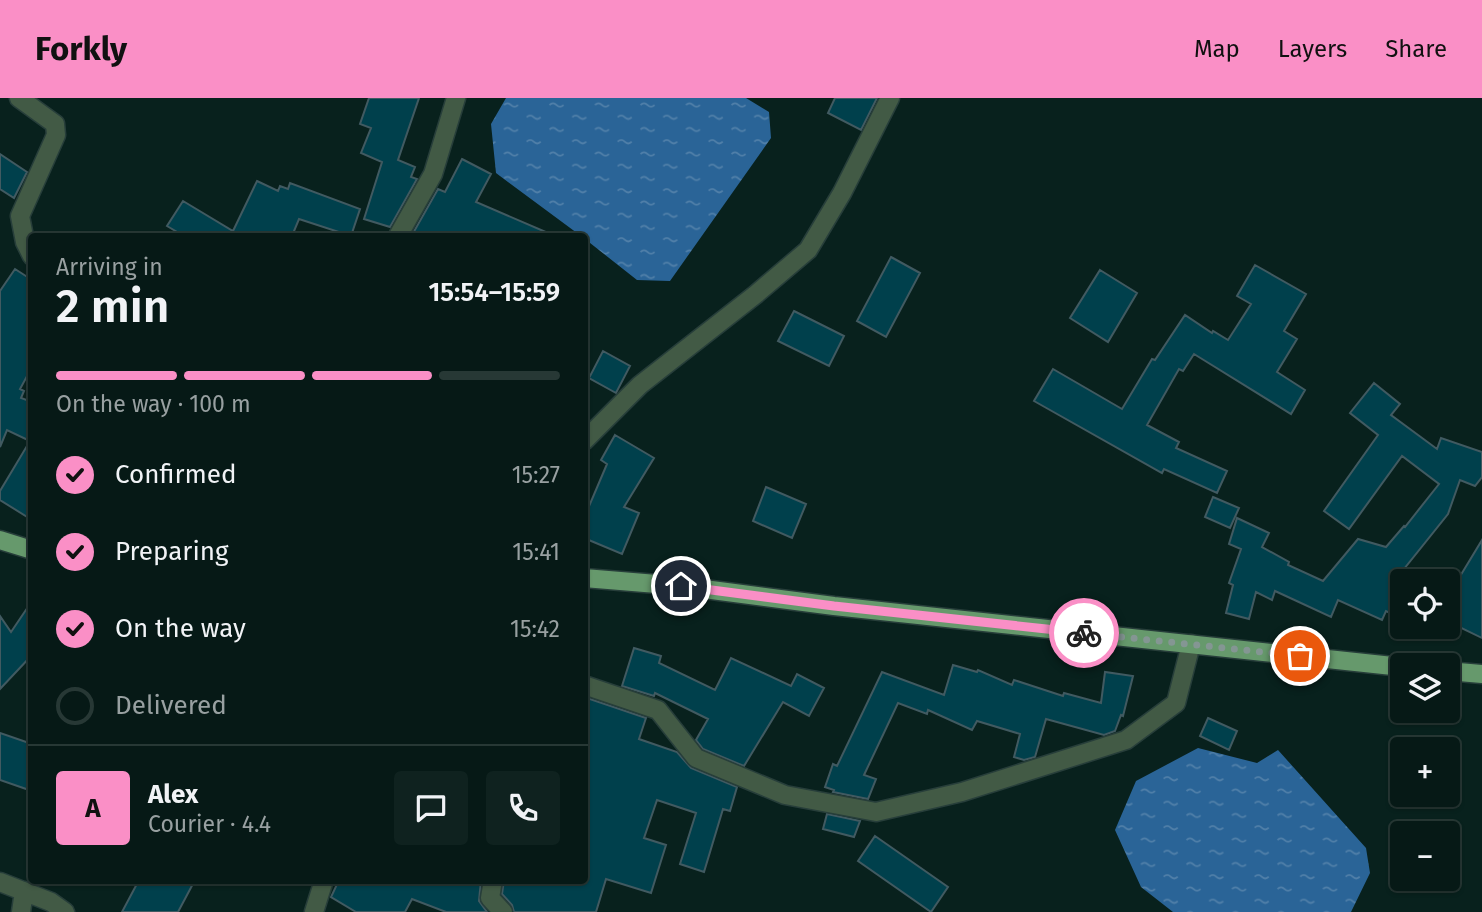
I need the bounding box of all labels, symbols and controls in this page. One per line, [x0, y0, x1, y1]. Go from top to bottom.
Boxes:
text: Forkly [35, 29, 127, 69]
text: Map [1194, 35, 1240, 63]
text: Layers [1278, 35, 1347, 63]
text: Share [1385, 35, 1447, 63]
text: Arriving in [56, 253, 163, 281]
text: 15:54–15:59 [428, 277, 560, 308]
text: 2 min [56, 279, 169, 334]
text: On the way · 100 m [56, 390, 251, 418]
icon: check [56, 456, 94, 494]
text: Confirmed [115, 459, 236, 490]
text: 15:27 [512, 461, 560, 489]
icon: check [56, 533, 94, 571]
text: Preparing [115, 536, 228, 567]
text: 15:41 [512, 538, 560, 566]
pin [651, 556, 711, 616]
icon: home [662, 567, 700, 605]
map controls [1390, 569, 1460, 891]
button: locate [1390, 569, 1460, 639]
courier [1049, 598, 1119, 668]
icon: check [56, 610, 94, 648]
text: On the way [115, 613, 246, 644]
icon: bike [1065, 614, 1103, 652]
text: 15:42 [510, 615, 560, 643]
pin [1270, 626, 1330, 686]
icon: bag [1281, 637, 1319, 675]
button: layers [1390, 653, 1460, 723]
text: Delivered [115, 690, 227, 721]
button: + [1390, 737, 1460, 807]
button: chat [394, 771, 468, 845]
button: phone [486, 771, 560, 845]
text: Alex [148, 779, 198, 810]
text: A [85, 793, 101, 824]
text: Courier · 4.4 [148, 810, 271, 838]
button: − [1390, 821, 1460, 891]

